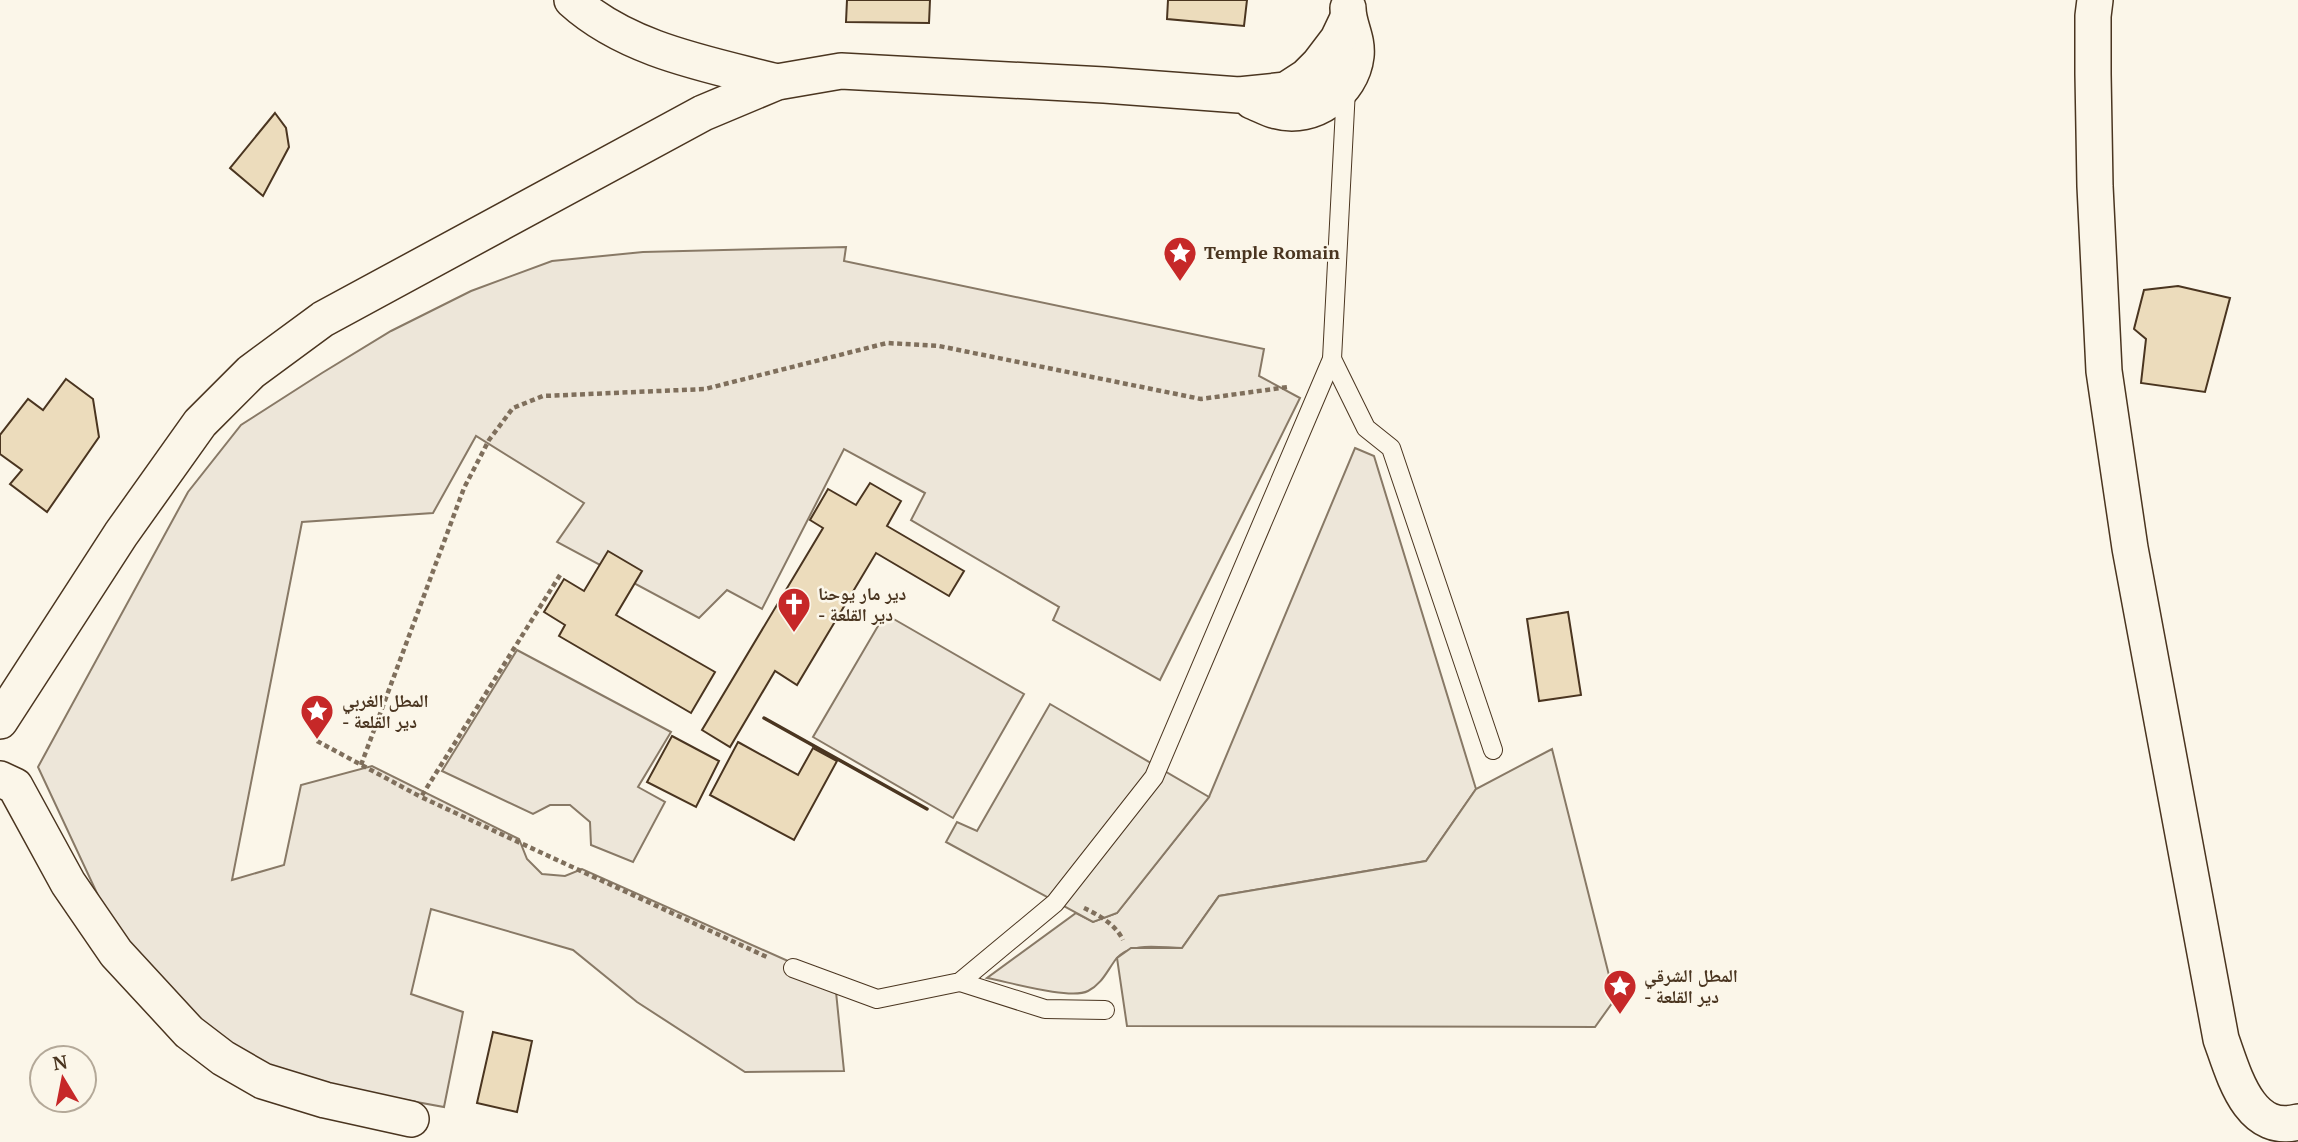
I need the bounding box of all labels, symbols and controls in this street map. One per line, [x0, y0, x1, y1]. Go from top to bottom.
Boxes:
place icon: Temple Romain [1161, 234, 1199, 283]
place label: Temple Romain [1204, 240, 1340, 264]
place label: دير مار يوحنا - دير القلعة [818, 581, 907, 626]
church icon: دير مار يوحنا - دير القلعة [775, 585, 813, 634]
place label: المطل الغربي - دير القلعة [342, 688, 429, 733]
place icon: المطل الغربي - دير القلعة [298, 692, 336, 741]
place label: المطل الشرقي - دير القلعة [1644, 963, 1738, 1008]
place icon: المطل الشرقي - دير القلعة [1601, 967, 1639, 1016]
north arrow [28, 1044, 98, 1114]
text: N [51, 1048, 70, 1075]

